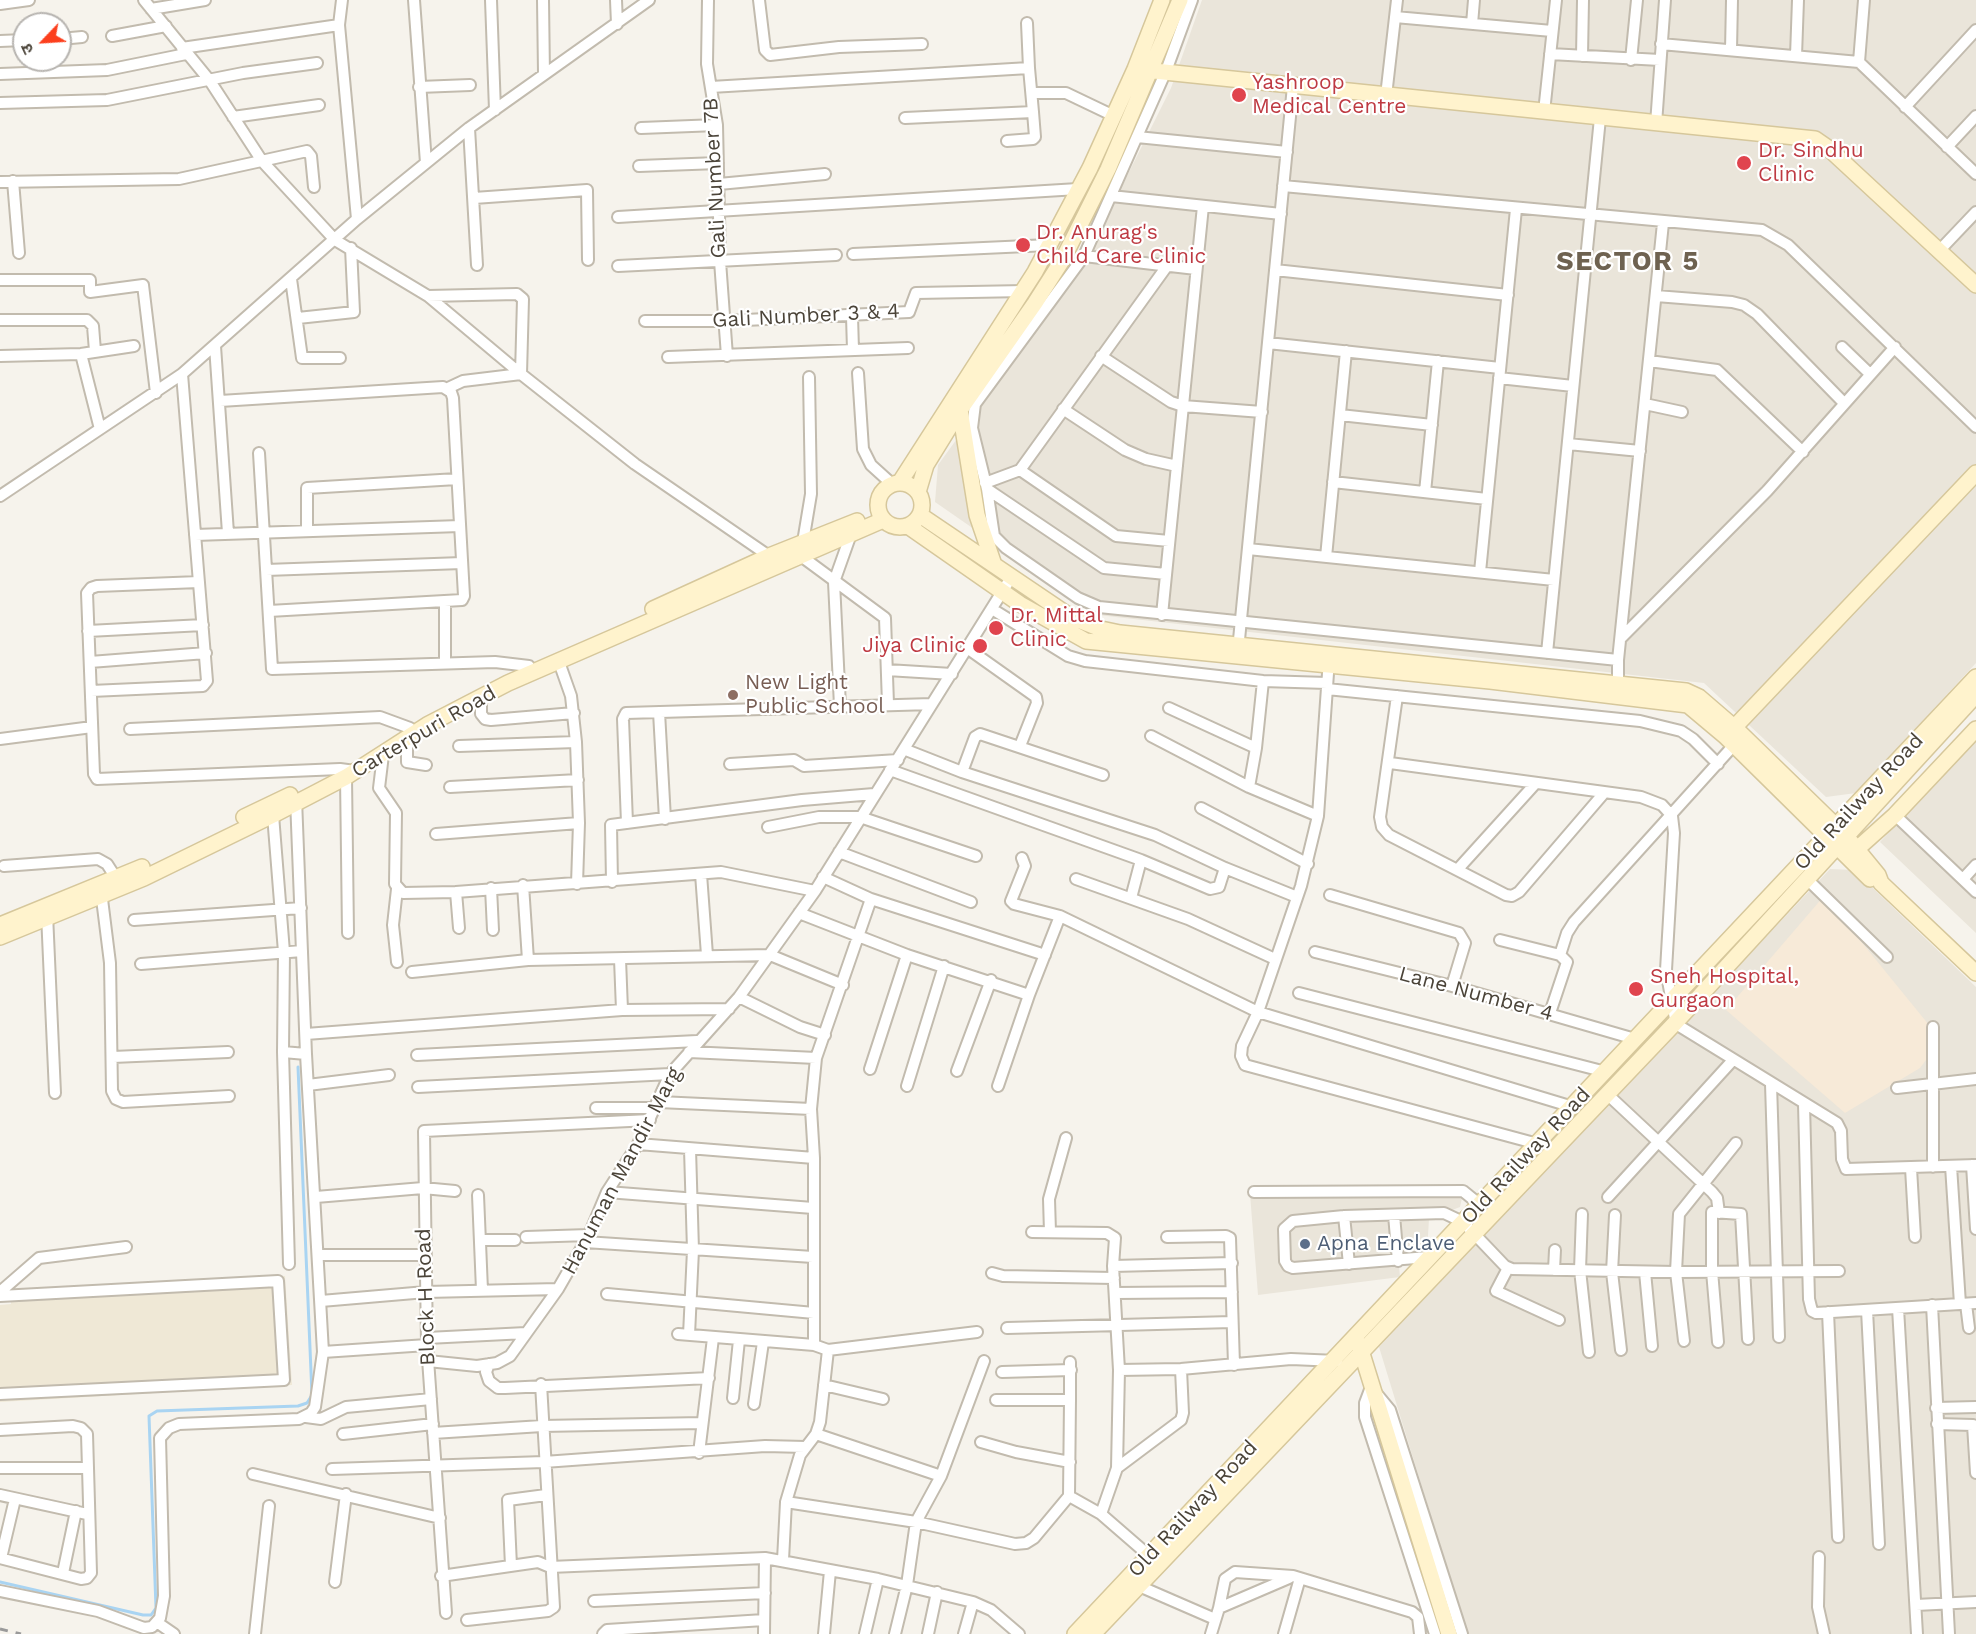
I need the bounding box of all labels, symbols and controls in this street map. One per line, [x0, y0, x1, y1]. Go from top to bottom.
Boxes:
north arrow [12, 12, 72, 72]
text: उ [16, 41, 38, 57]
place label: Yashroop Medical Centre [1252, 70, 1406, 120]
marker: Yashroop Medical Centre [1230, 86, 1248, 104]
street label: Gali Number 7B [698, 97, 732, 259]
place label: Dr. Sindhu Clinic [1758, 138, 1864, 188]
marker: Dr. Sindhu Clinic [1735, 154, 1753, 172]
place label: Dr. Anurag's Child Care Clinic [1036, 220, 1206, 270]
marker: Dr. Anurag's Child Care Clinic [1014, 236, 1032, 254]
district label: SECTOR 5 [1556, 246, 1700, 278]
street label: Gali Number 3 & 4 [711, 298, 901, 334]
place label: Dr. Mittal Clinic [1010, 603, 1103, 653]
marker: Dr. Mittal Clinic [987, 619, 1005, 637]
place label: Jiya Clinic [862, 633, 966, 659]
marker: Jiya Clinic [971, 637, 989, 655]
place label: New Light Public School [745, 670, 885, 720]
street label: Carterpuri Road [347, 680, 501, 784]
marker: New Light Public School [726, 688, 740, 702]
street label: Old Railway Road [1789, 728, 1929, 876]
street label: Lane Number 4 [1396, 961, 1556, 1027]
place label: Sneh Hospital, Gurgaon [1650, 964, 1799, 1014]
marker: Sneh Hospital, Gurgaon [1627, 980, 1645, 998]
street label: Hanuman Mandir Marg [557, 1063, 687, 1279]
street label: Old Railway Road [1456, 1082, 1596, 1230]
street label: Block H Road [411, 1228, 441, 1366]
place label: Apna Enclave [1317, 1231, 1455, 1257]
marker: Apna Enclave [1298, 1237, 1312, 1251]
street label: Old Railway Road [1123, 1435, 1263, 1583]

